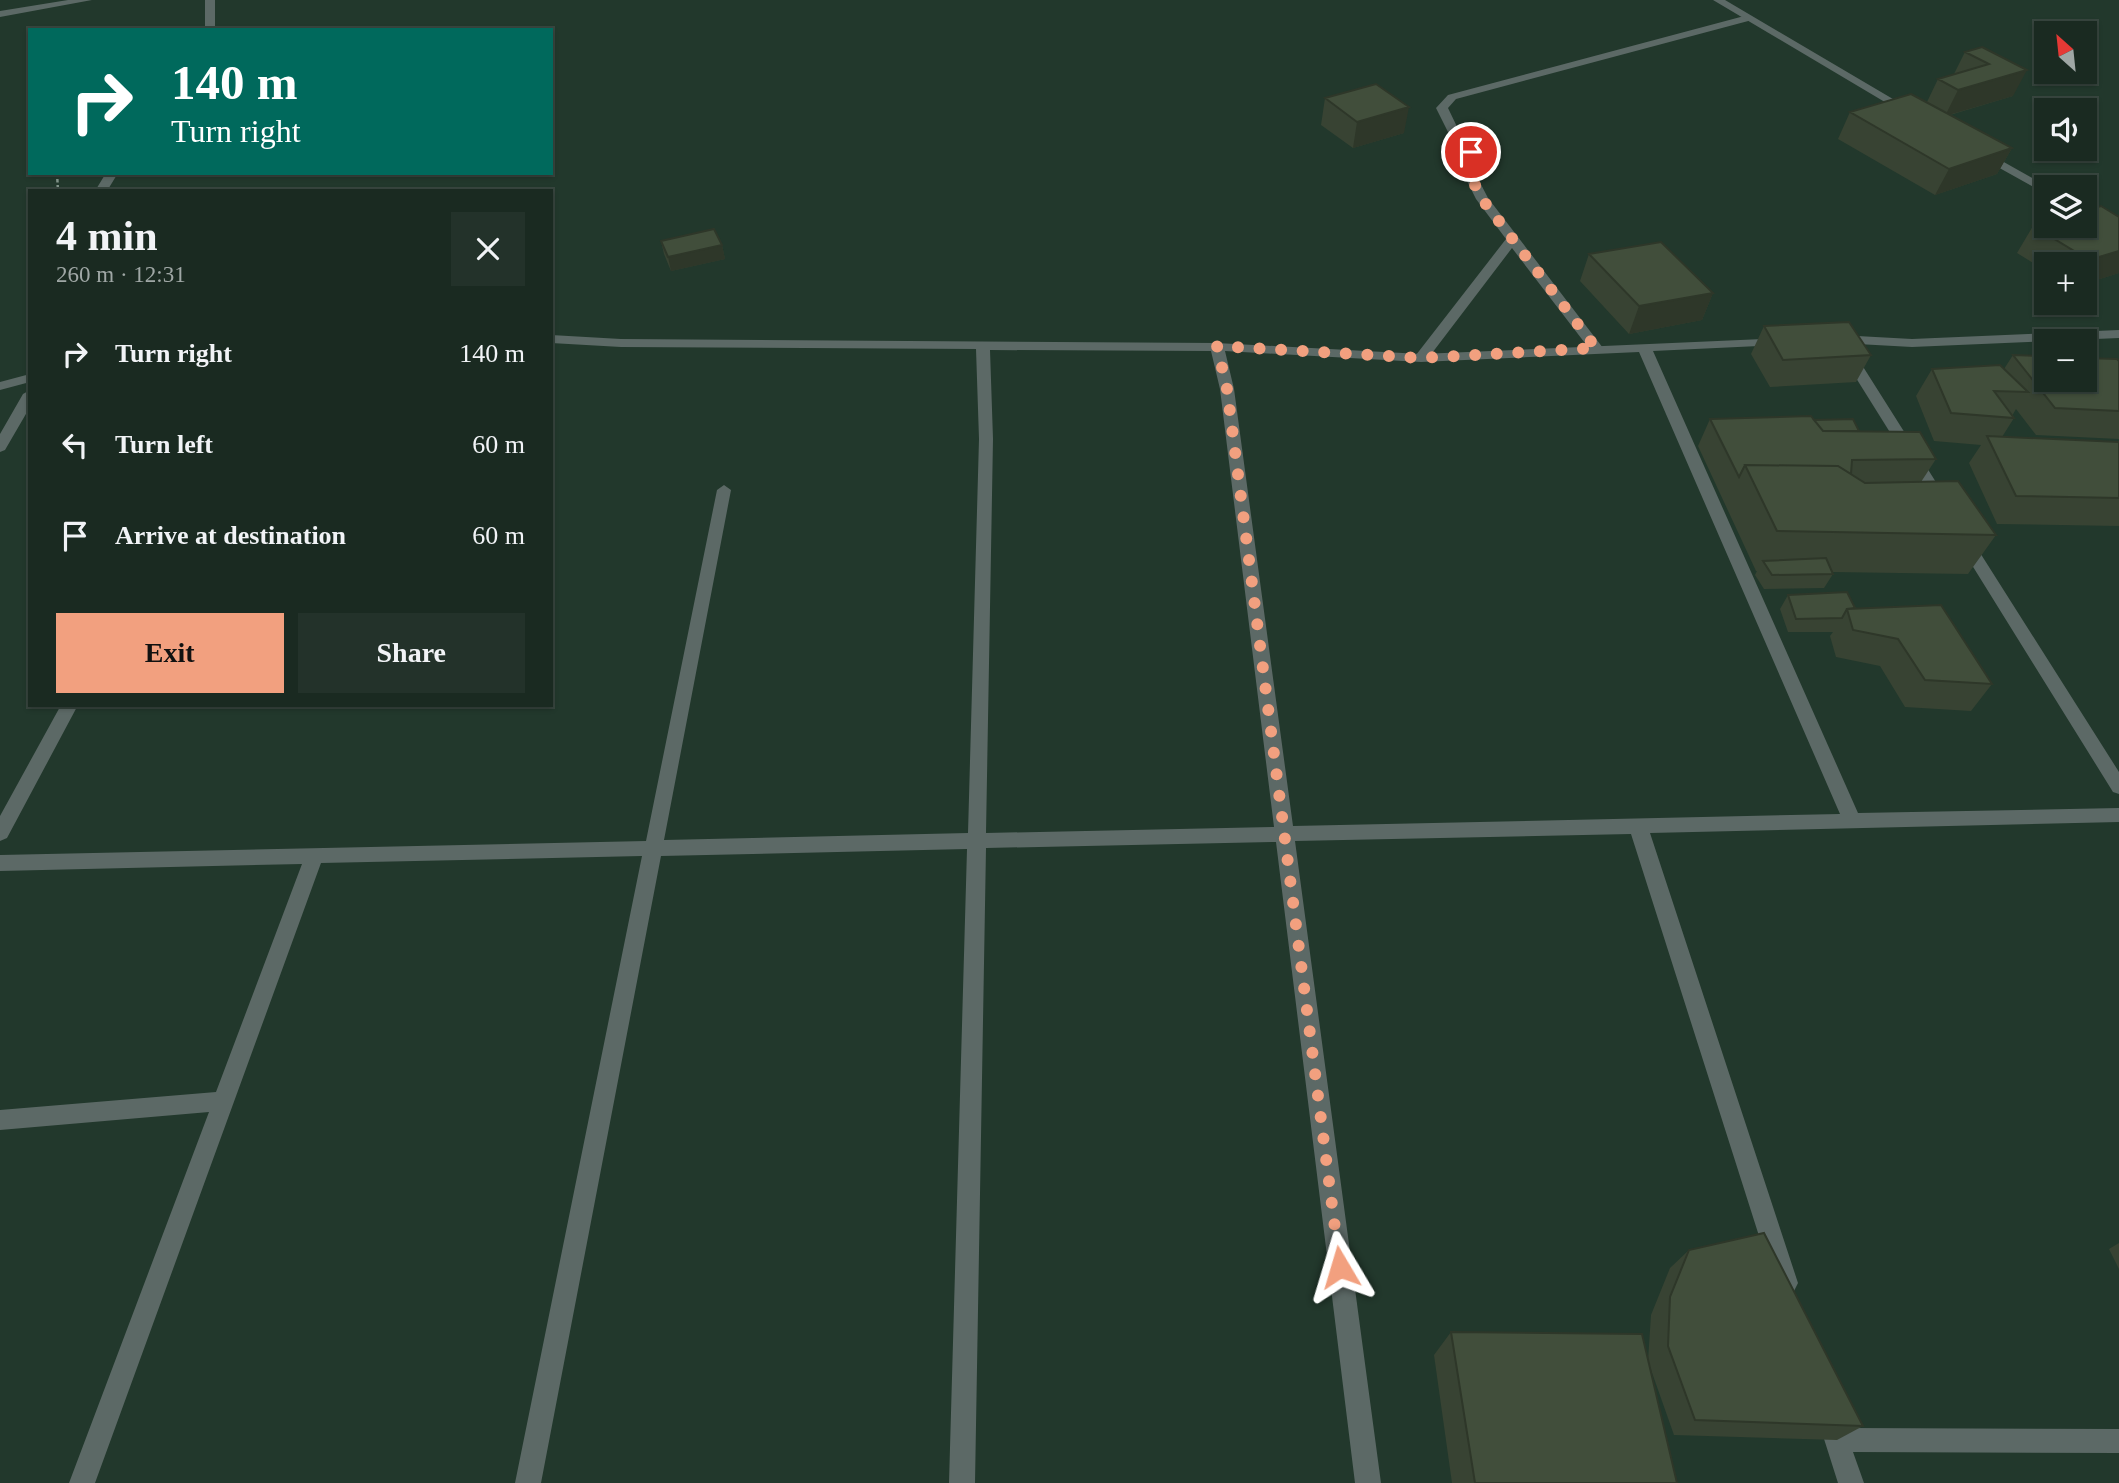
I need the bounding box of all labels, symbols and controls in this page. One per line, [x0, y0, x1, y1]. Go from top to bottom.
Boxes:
north arrow [2034, 21, 2096, 84]
map controls [2034, 21, 2097, 392]
text: 140 m [171, 55, 298, 110]
icon: right [56, 56, 147, 147]
button: sound [2034, 98, 2097, 161]
text: Turn right [171, 113, 301, 149]
pin [1441, 122, 1501, 182]
icon: arrive [1452, 133, 1490, 171]
button: layers [2034, 175, 2097, 238]
button: close [451, 212, 525, 286]
text: 4 min [56, 213, 158, 259]
button: + [2034, 252, 2097, 315]
text: 260 m · 12:31 [56, 262, 186, 287]
button: − [2034, 329, 2097, 392]
icon: right [56, 335, 94, 373]
text: Turn right [115, 339, 232, 368]
text: 140 m [459, 339, 525, 368]
icon: left [56, 426, 94, 464]
text: Turn left [115, 430, 213, 459]
text: 60 m [472, 430, 525, 459]
icon: arrive [56, 517, 94, 555]
text: Arrive at destination [115, 521, 346, 550]
text: 60 m [472, 521, 525, 550]
button: Exit [56, 613, 284, 693]
button: Share [298, 613, 525, 693]
position arrow [1303, 1230, 1377, 1304]

